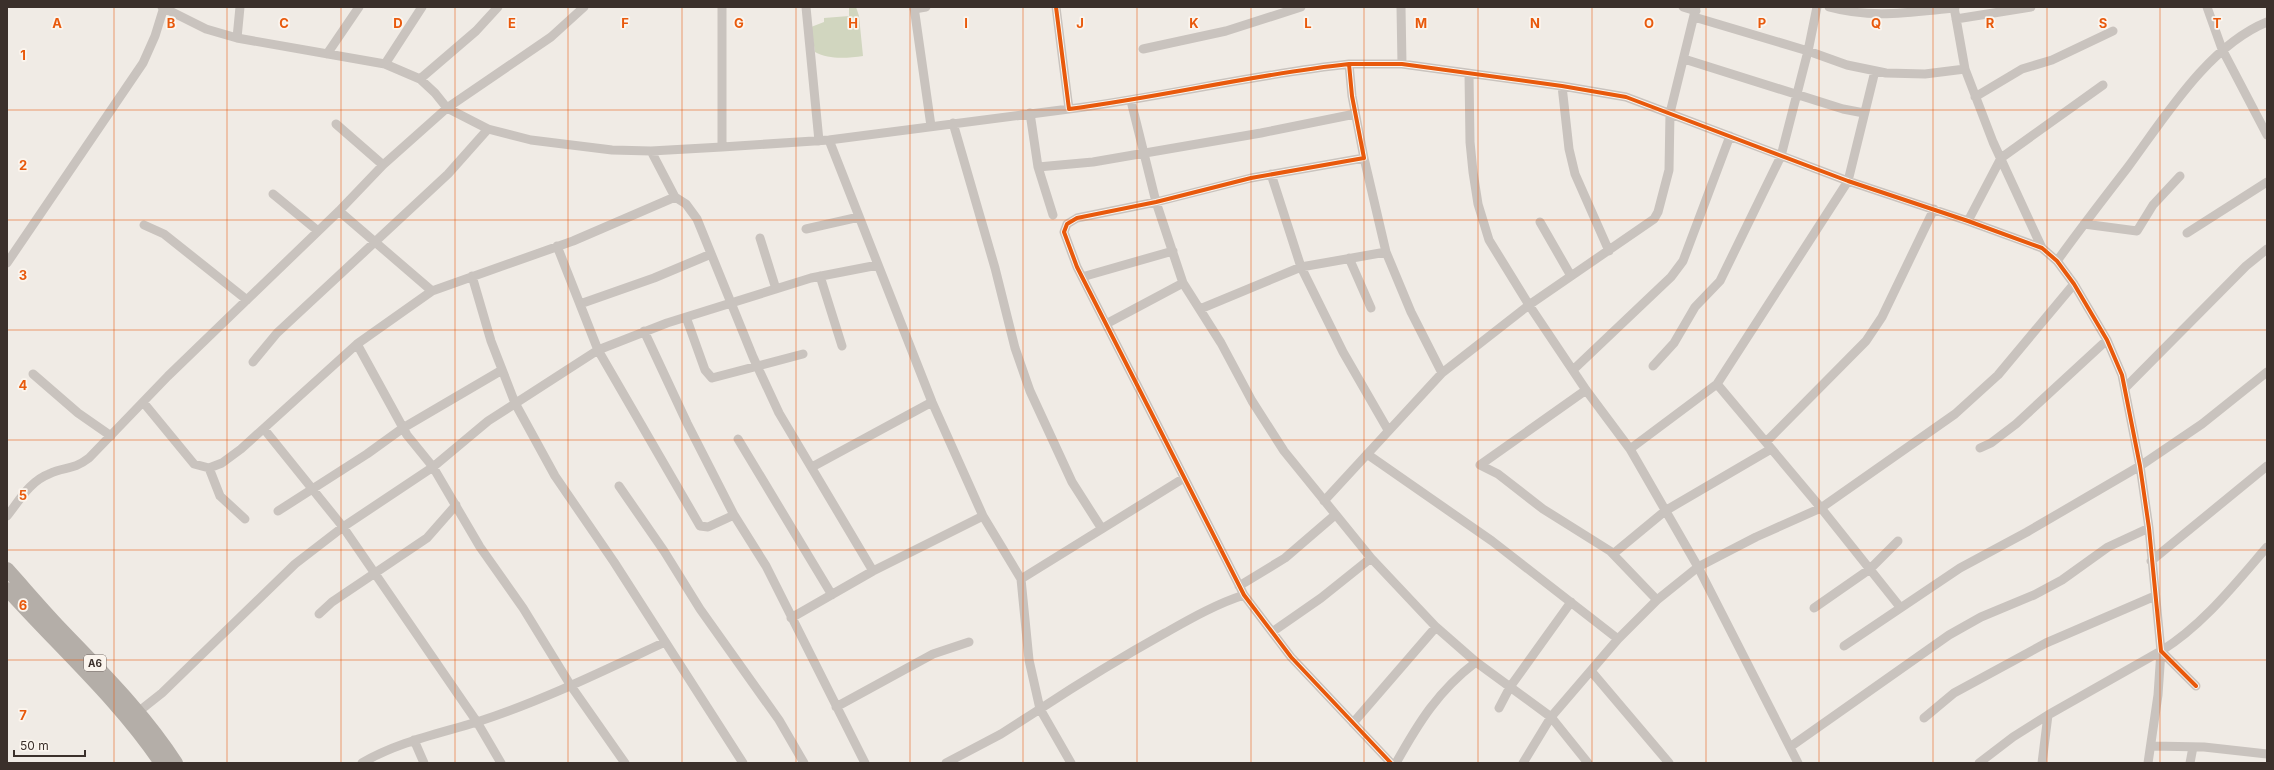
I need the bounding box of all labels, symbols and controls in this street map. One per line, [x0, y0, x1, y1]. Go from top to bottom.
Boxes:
text: A [52, 15, 62, 31]
text: B [167, 15, 176, 31]
text: C [279, 15, 289, 31]
text: D [393, 15, 403, 31]
text: E [508, 15, 516, 31]
text: F [621, 15, 629, 31]
text: G [734, 15, 744, 31]
text: H [848, 15, 858, 31]
text: I [964, 15, 968, 31]
text: J [1076, 15, 1084, 31]
text: K [1189, 15, 1199, 31]
text: L [1304, 15, 1312, 31]
text: M [1415, 15, 1427, 31]
text: N [1530, 15, 1540, 31]
text: O [1644, 15, 1654, 31]
text: P [1758, 15, 1766, 31]
text: Q [1871, 15, 1881, 31]
text: R [1986, 15, 1995, 31]
text: S [2099, 15, 2107, 31]
text: T [2213, 15, 2222, 31]
text: 1 [20, 47, 26, 63]
text: 2 [19, 157, 27, 173]
text: 3 [19, 267, 27, 283]
text: 4 [19, 377, 28, 393]
text: 5 [19, 487, 27, 503]
text: 6 [19, 597, 27, 613]
road number: A6 [84, 655, 106, 671]
text: 7 [19, 707, 27, 723]
scale bar [14, 732, 85, 758]
text: 50 m [20, 738, 49, 753]

